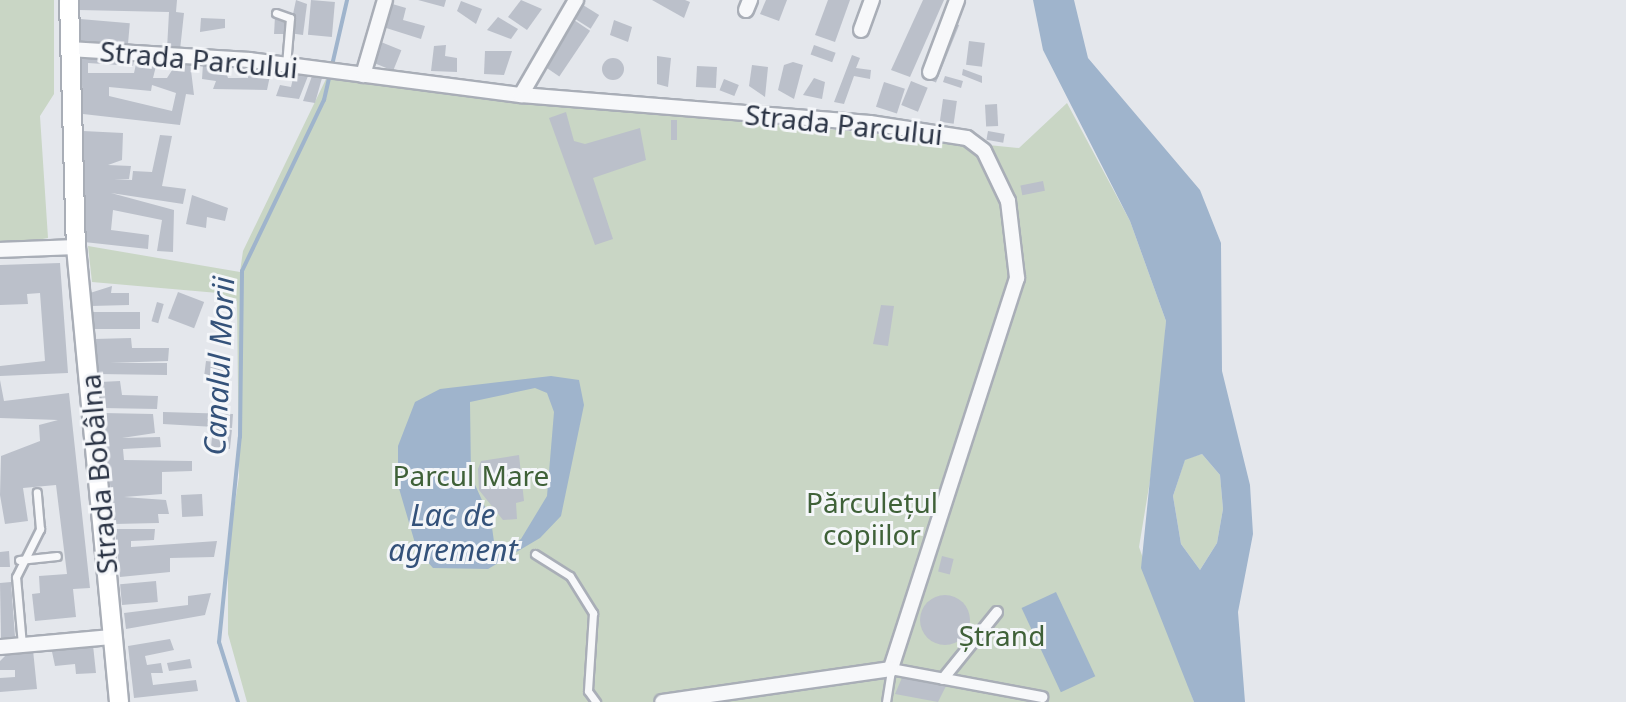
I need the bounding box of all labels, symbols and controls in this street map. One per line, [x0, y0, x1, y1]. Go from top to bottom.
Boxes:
street label: Strada Parcului [99, 34, 299, 84]
street label: Strada Parcului [744, 97, 944, 151]
water label: Canalul Morii [196, 276, 242, 456]
street label: Strada Bobâlna [73, 373, 123, 575]
park label: Parcul Mare [393, 458, 549, 492]
park label: Părculețul copiilor [806, 485, 938, 551]
water label: Lac de agrement [388, 497, 518, 568]
park label: Ștrand [959, 618, 1045, 652]

